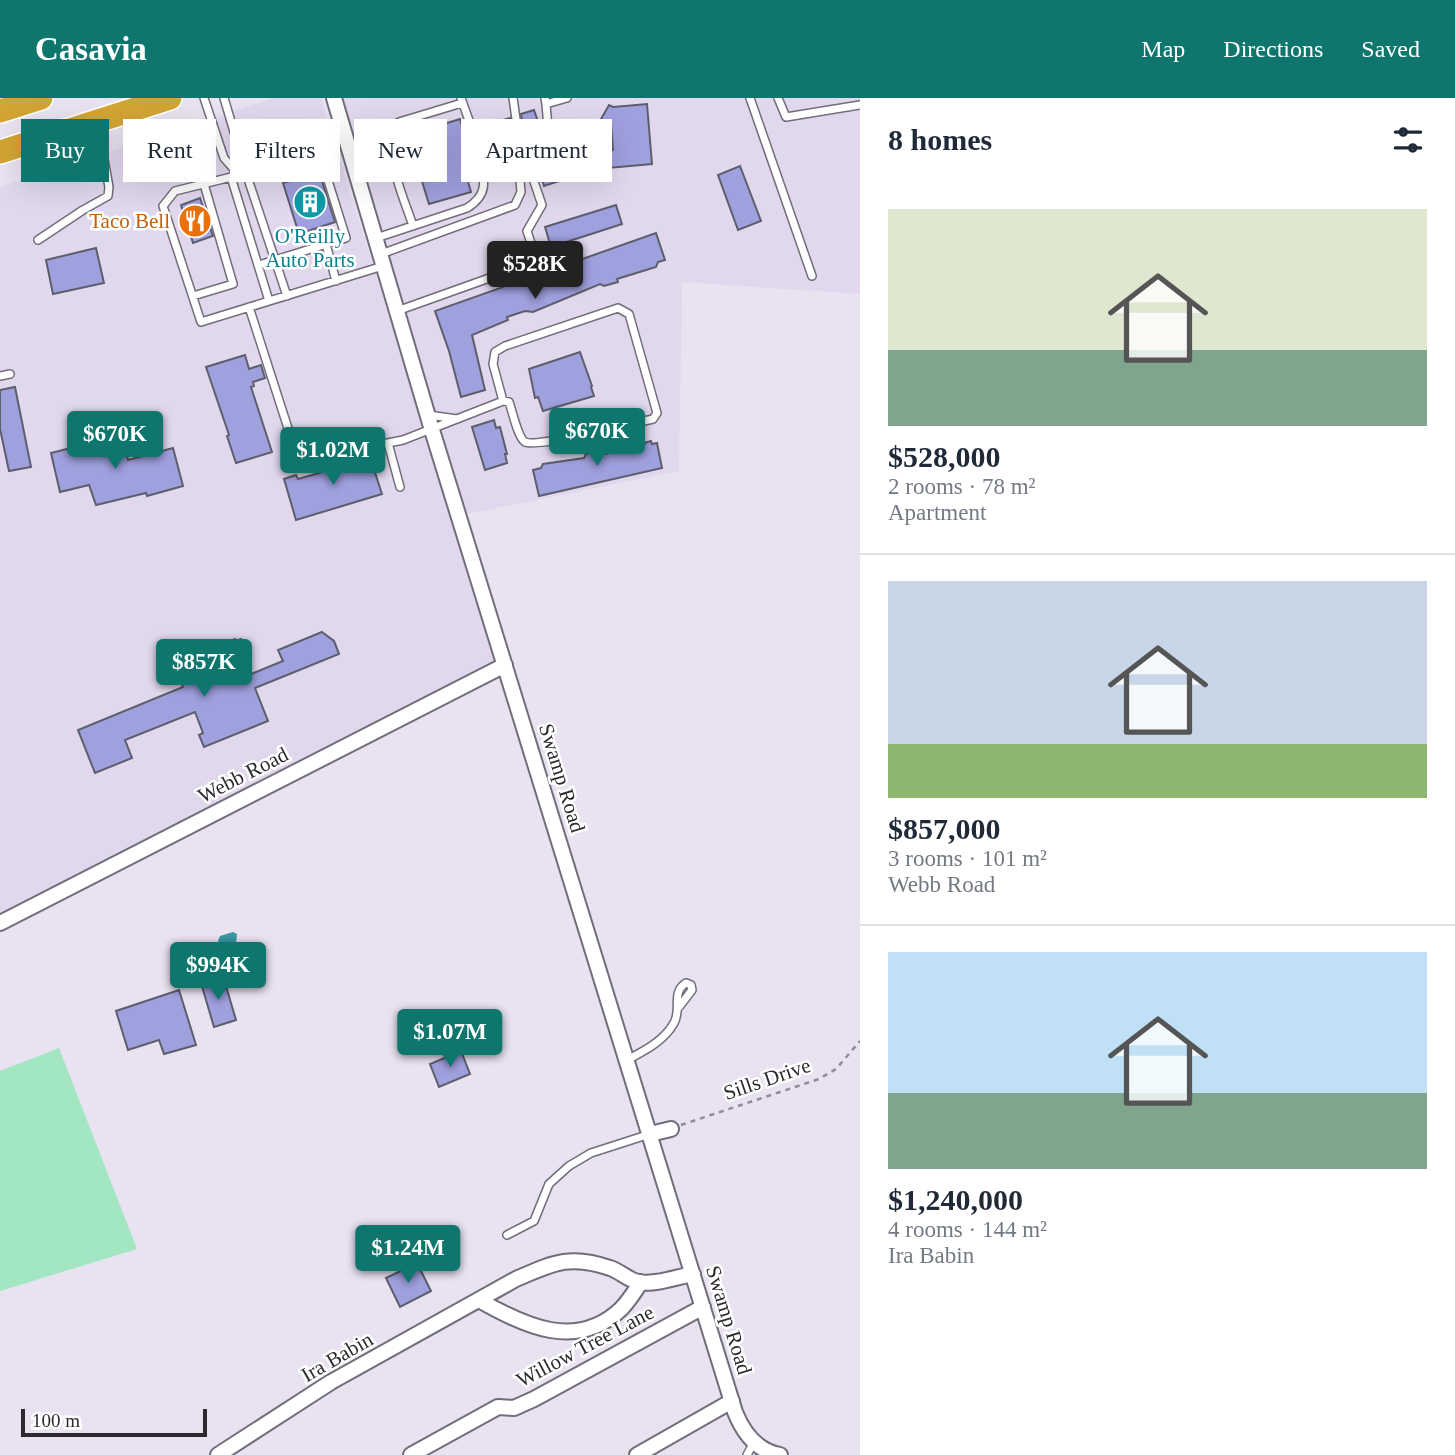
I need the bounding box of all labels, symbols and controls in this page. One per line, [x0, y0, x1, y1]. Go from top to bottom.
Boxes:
text: Casavia [35, 31, 147, 67]
text: Map [1141, 36, 1185, 62]
text: Directions [1223, 36, 1323, 62]
text: Saved [1361, 36, 1420, 62]
chip: Buy [21, 119, 109, 182]
chip: Rent [123, 119, 216, 182]
chip: Filters [230, 119, 340, 182]
chip: New [354, 119, 447, 182]
chip: Apartment [461, 119, 612, 182]
icon: filters [1389, 121, 1427, 159]
text: 8 homes [888, 123, 992, 156]
building icon: O'Reilly Auto Parts [291, 183, 329, 221]
restaurant icon: Taco Bell [176, 202, 214, 240]
place label: Taco Bell [89, 209, 170, 233]
place label: O'Reilly Auto Parts [265, 224, 355, 272]
pin: $528K [486, 242, 584, 301]
text: $528K [503, 251, 567, 276]
icon: home [1095, 255, 1221, 381]
pin: $670K [548, 408, 646, 468]
pin: $670K [66, 412, 164, 471]
text: $670K [565, 418, 629, 443]
text: $670K [83, 421, 147, 446]
pin: $1.02M [276, 428, 390, 487]
text: $1.02M [296, 437, 370, 462]
text: $528,000 [888, 440, 1001, 473]
text: 2 rooms · 78 m² [888, 474, 1035, 499]
text: Apartment [888, 500, 986, 525]
icon: home [1095, 627, 1221, 753]
pin: $857K [155, 640, 253, 699]
text: $857K [172, 649, 236, 674]
street label: Swamp Road [534, 721, 590, 836]
street label: Webb Road [194, 742, 293, 808]
text: $857,000 [888, 812, 1001, 845]
text: 3 rooms · 101 m² [888, 846, 1047, 871]
text: Webb Road [888, 872, 995, 897]
pin: $994K [169, 942, 267, 1002]
text: $994K [186, 952, 250, 977]
icon: home [1095, 998, 1221, 1124]
pin: $1.07M [393, 1010, 507, 1069]
text: $1.07M [413, 1019, 487, 1044]
street label: Sills Drive [720, 1053, 814, 1105]
text: $1,240,000 [888, 1183, 1023, 1216]
text: 4 rooms · 144 m² [888, 1217, 1047, 1242]
pin: $1.24M [351, 1226, 465, 1285]
text: $1.24M [371, 1235, 445, 1260]
text: Ira Babin [888, 1243, 974, 1268]
street label: Swamp Road [701, 1263, 757, 1378]
street label: Willow Tree Lane [512, 1300, 658, 1392]
street label: Ira Babin [297, 1327, 378, 1387]
scale bar [21, 1406, 206, 1438]
text: 100 m [32, 1410, 80, 1431]

